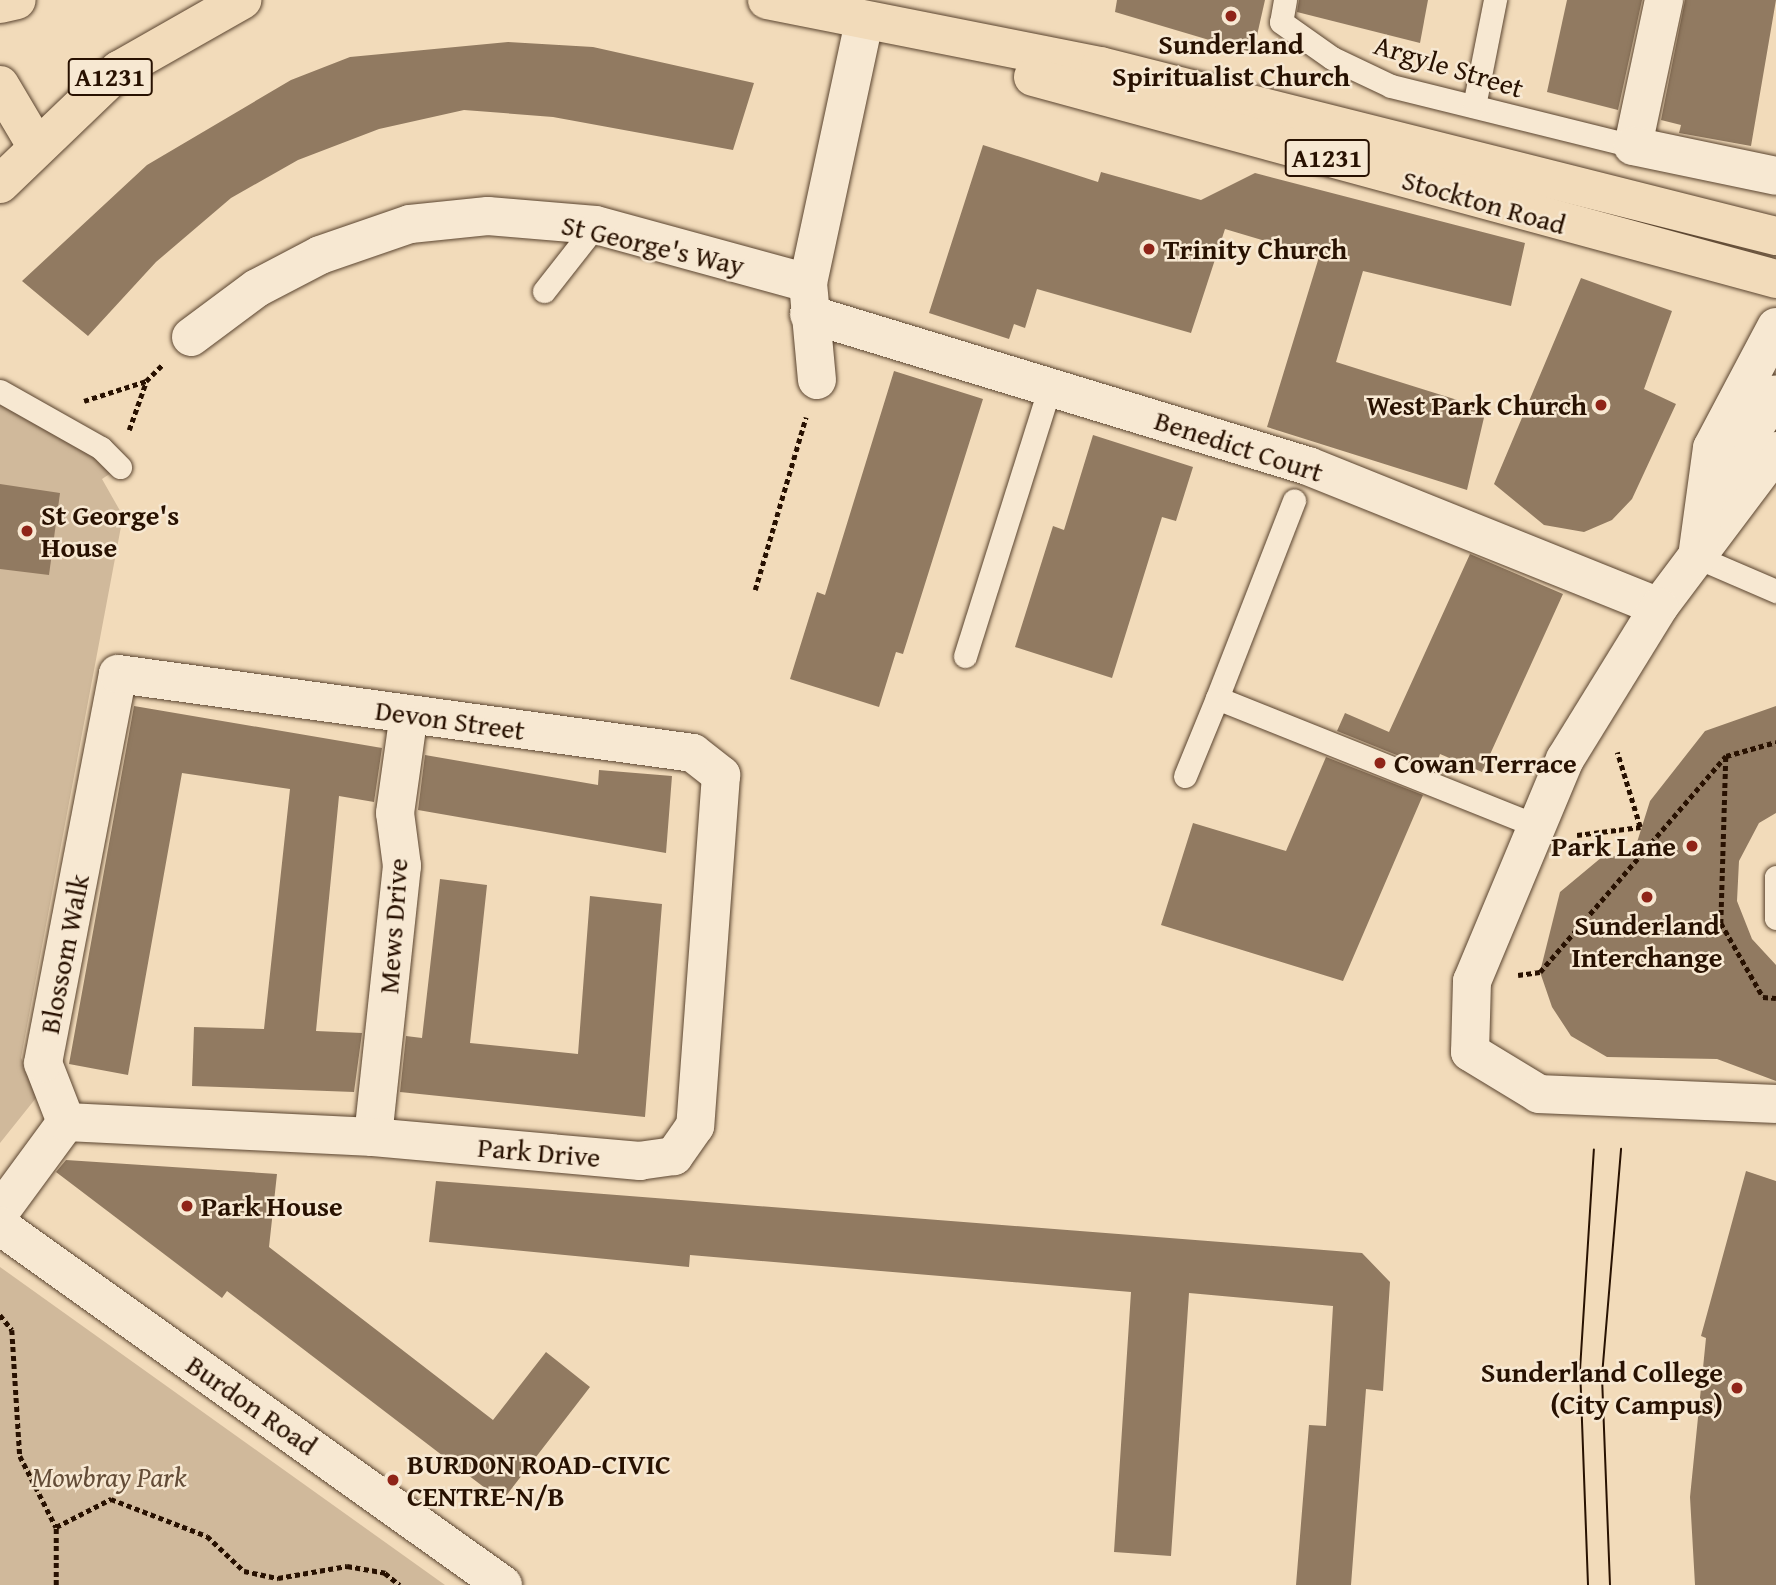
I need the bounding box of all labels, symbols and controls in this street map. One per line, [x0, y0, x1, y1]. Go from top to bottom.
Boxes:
marker: Sunderland Spiritualist Church [1223, 8, 1239, 24]
place label: Sunderland Spiritualist Church [1112, 27, 1350, 93]
street label: Argyle Street [1370, 27, 1528, 105]
road number: A1231 [66, 54, 154, 100]
road number: A1231 [1283, 136, 1371, 181]
street label: Stockton Road [1398, 163, 1570, 241]
street label: St George's Way [558, 208, 748, 282]
place label: Trinity Church [1163, 232, 1347, 266]
marker: Trinity Church [1141, 241, 1157, 257]
place label: West Park Church [1366, 388, 1587, 422]
marker: West Park Church [1593, 397, 1609, 413]
street label: Benedict Court [1150, 403, 1328, 489]
place label: St George's House [41, 498, 179, 564]
marker: St George's House [19, 523, 35, 539]
street label: Devon Street [373, 693, 527, 747]
place label: Cowan Terrace [1394, 746, 1577, 780]
marker: Cowan Terrace [1372, 755, 1388, 771]
place label: Park Lane [1551, 829, 1676, 863]
marker: Park Lane [1682, 836, 1702, 856]
street label: Mews Drive [371, 857, 415, 995]
street label: Blossom Walk [32, 871, 96, 1037]
marker: Sunderland Interchange [1639, 889, 1655, 905]
place label: Sunderland Interchange [1571, 908, 1723, 974]
street label: Park Drive [476, 1130, 602, 1174]
place label: Park House [201, 1189, 343, 1223]
marker: Park House [179, 1198, 195, 1214]
street label: Burdon Road [180, 1348, 324, 1462]
place label: Sunderland College (City Campus) [1481, 1355, 1723, 1421]
marker: Sunderland College (City Campus) [1729, 1380, 1745, 1396]
place label: BURDON ROAD-CIVIC CENTRE-N/B [407, 1447, 671, 1513]
park label: Mowbray Park [32, 1460, 186, 1494]
marker: BURDON ROAD-CIVIC CENTRE-N/B [385, 1472, 401, 1488]

